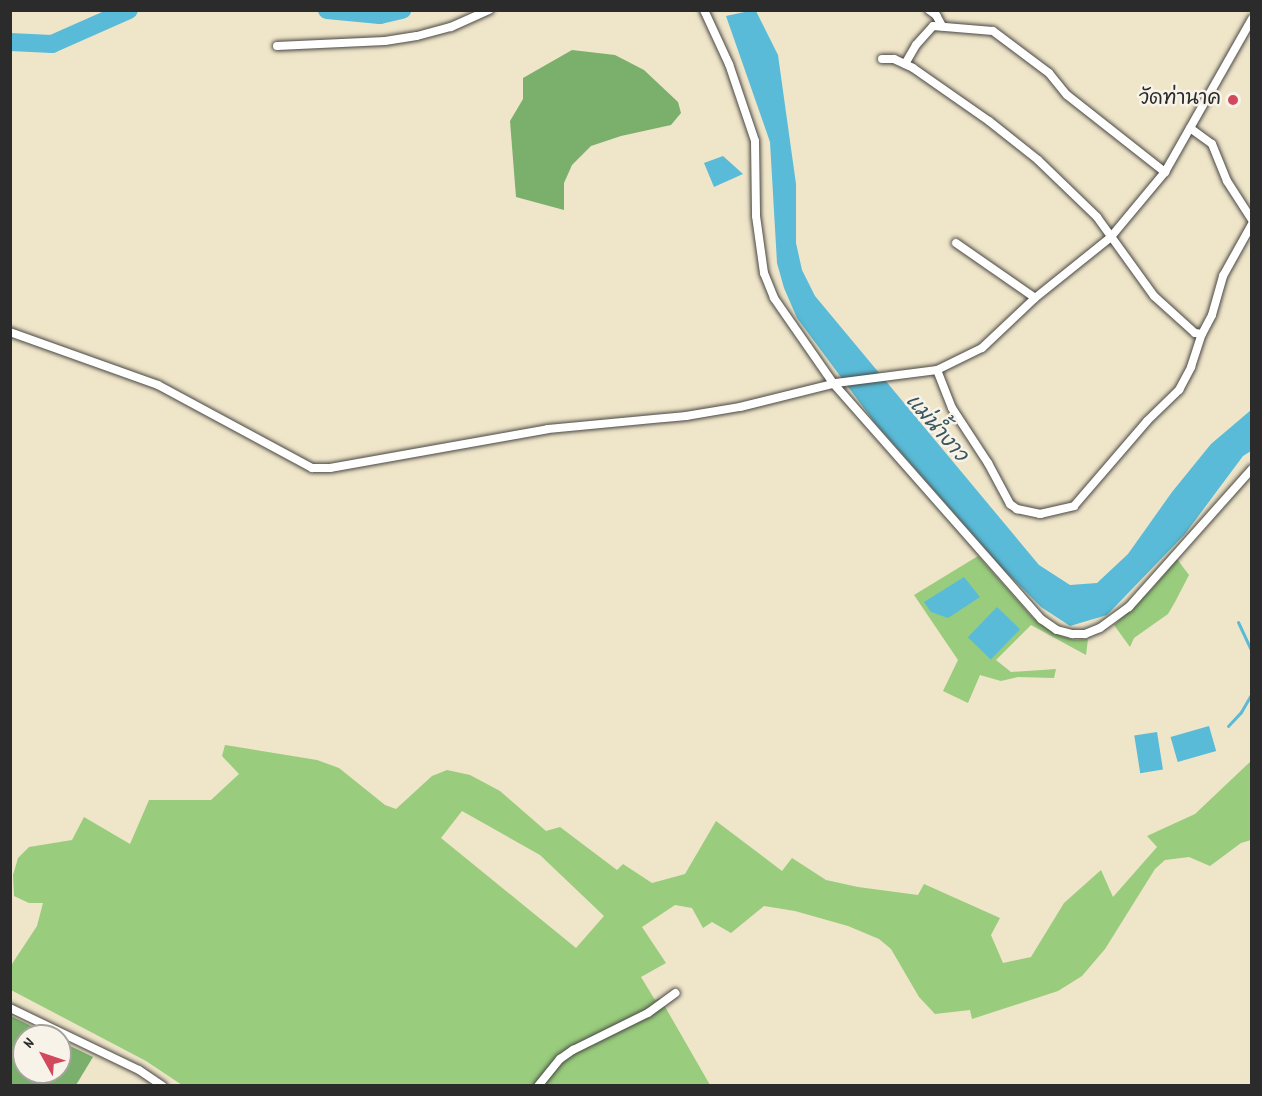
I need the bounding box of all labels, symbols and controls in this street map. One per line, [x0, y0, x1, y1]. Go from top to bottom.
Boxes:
place label: วัดท่านาค [1139, 88, 1221, 112]
marker: วัดท่านาค [1226, 93, 1240, 107]
water label: แม่น้ำงาว [899, 390, 971, 468]
north arrow [12, 1024, 72, 1084]
text: N [18, 1033, 41, 1054]

